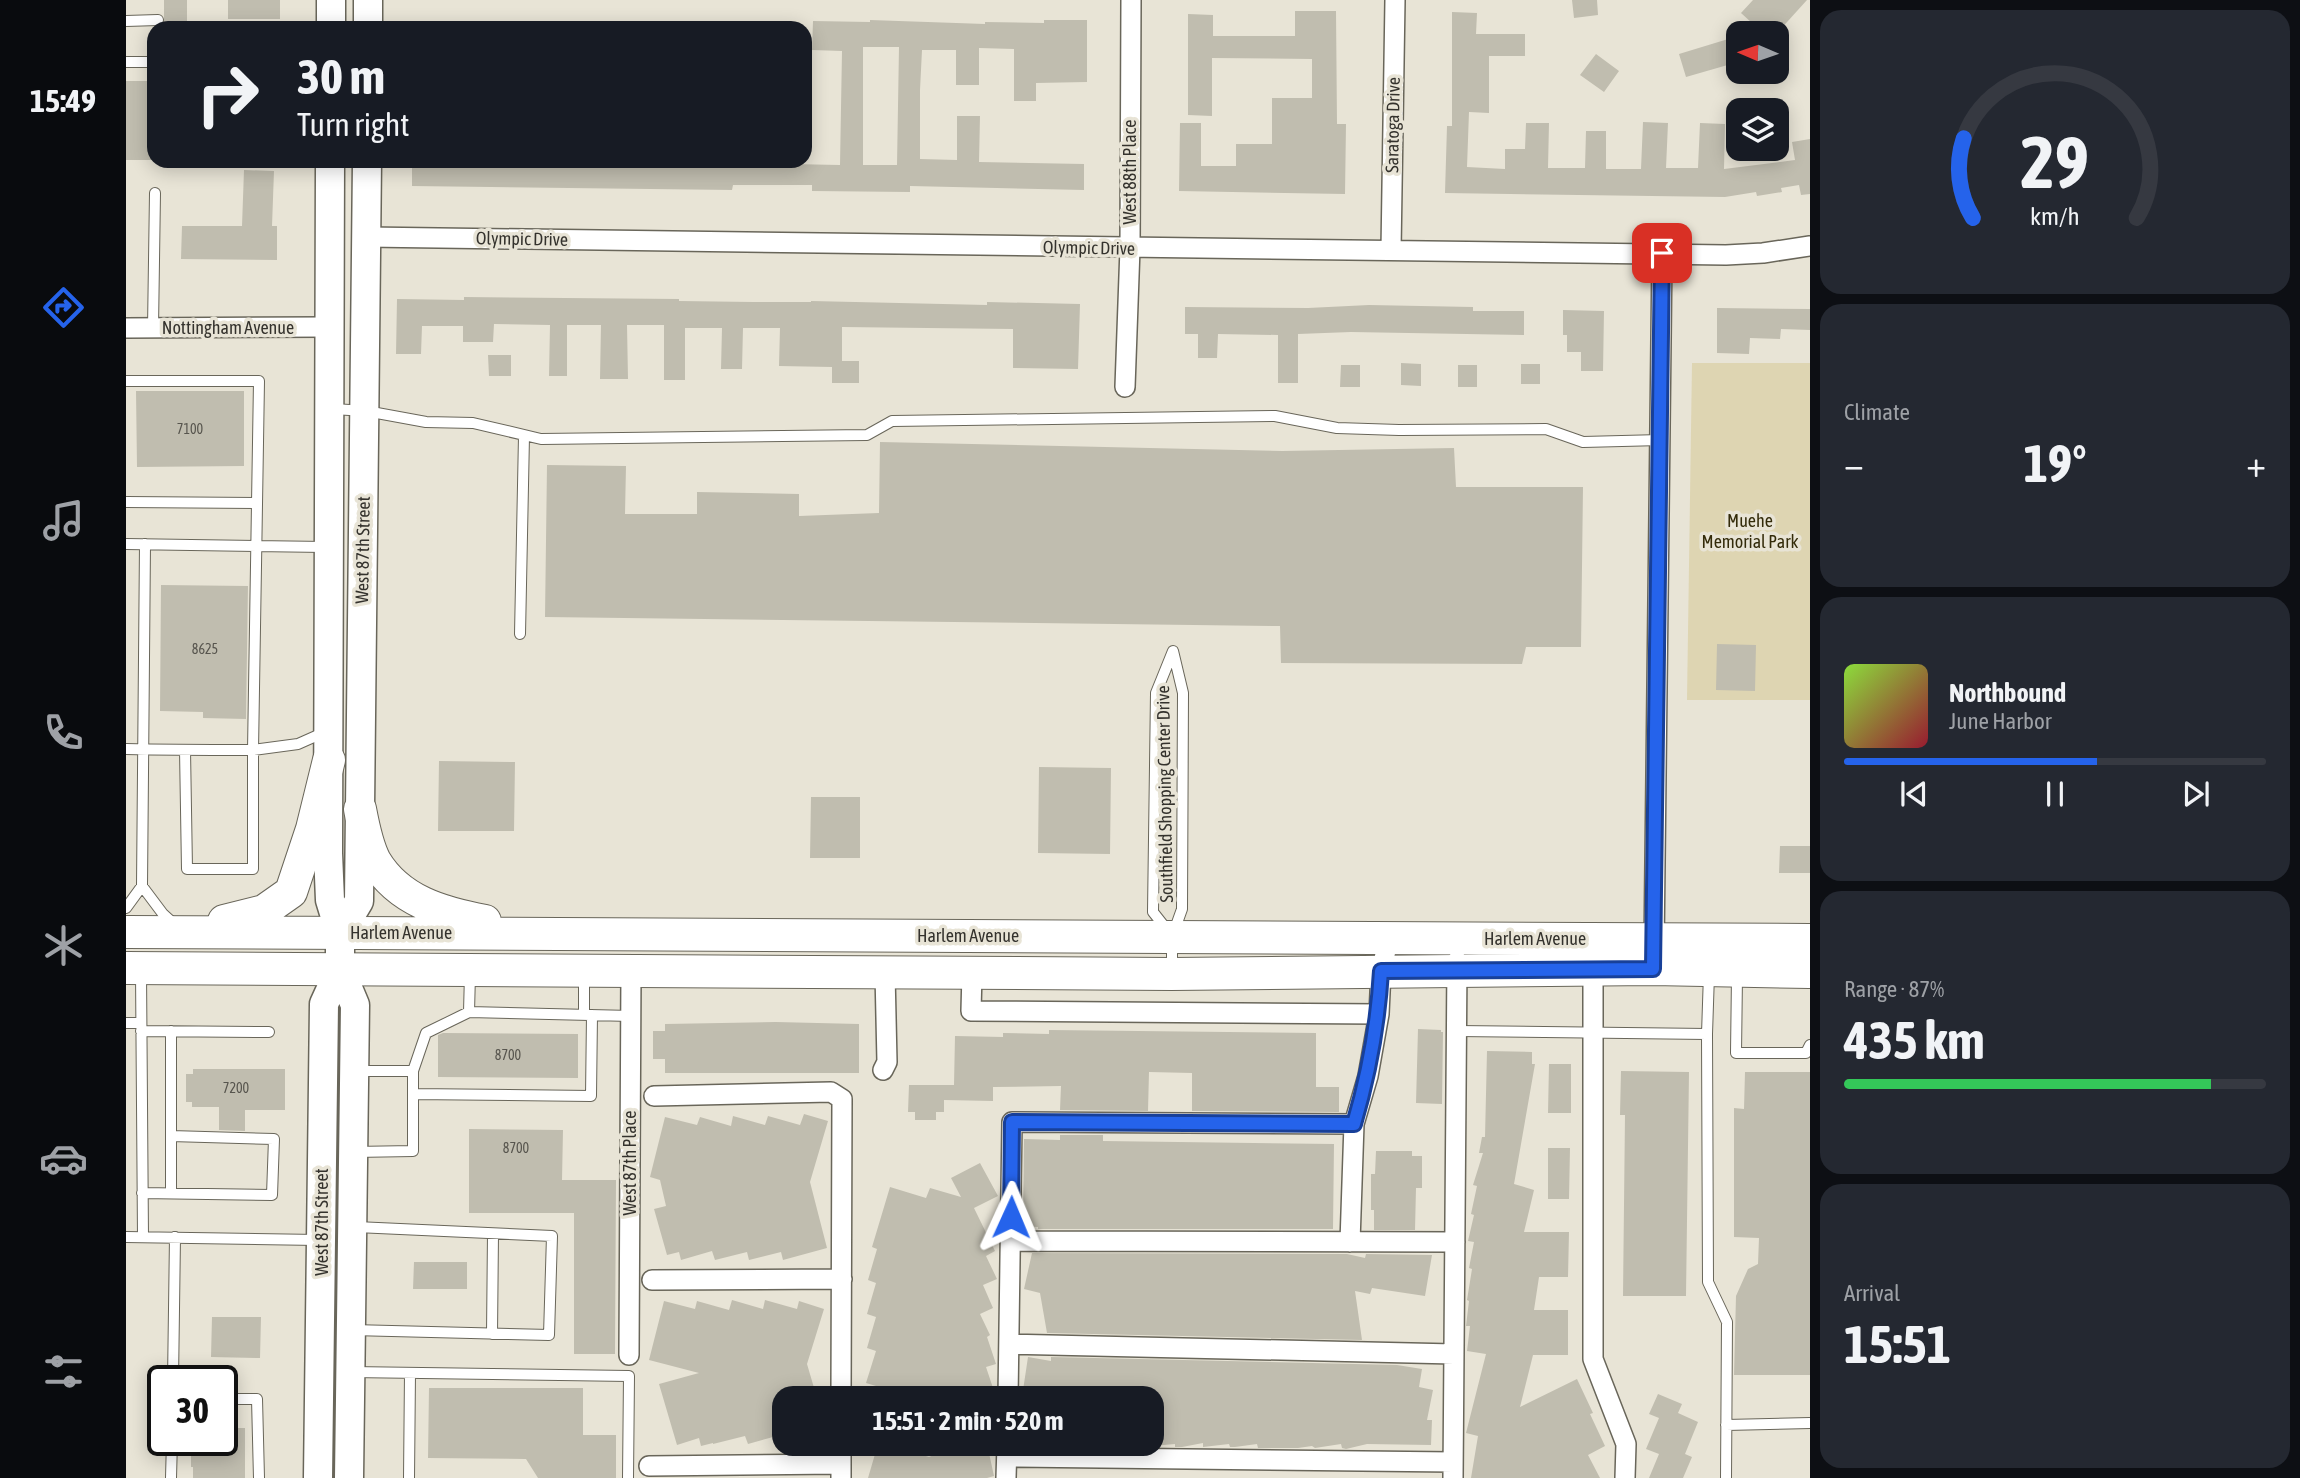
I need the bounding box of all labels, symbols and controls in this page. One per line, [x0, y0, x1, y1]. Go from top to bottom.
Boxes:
north arrow [1726, 21, 1788, 84]
map controls [1726, 21, 1789, 161]
text: 30 m [297, 48, 385, 104]
icon: right [182, 49, 273, 140]
street label: Saratoga Drive [1381, 77, 1404, 173]
text: 15:49 [30, 82, 96, 119]
button: layers [1726, 98, 1789, 161]
text: Turn right [297, 106, 410, 143]
street label: West 88th Place [1119, 120, 1140, 224]
text: 29 [2021, 120, 2089, 203]
text: km/h [2030, 202, 2080, 230]
pin [1632, 223, 1692, 283]
street label: Olympic Drive [476, 227, 568, 250]
icon: arrive [1643, 234, 1681, 272]
street label: Olympic Drive [1043, 236, 1135, 259]
icon: directions [39, 283, 88, 332]
street label: Nottingham Avenue [162, 317, 294, 338]
text: Climate [1844, 399, 1910, 425]
house number: 7100 [177, 421, 204, 437]
text: 19° [2023, 433, 2087, 493]
text: − [1844, 442, 1864, 485]
text: + [2246, 442, 2266, 485]
icon: music [39, 496, 88, 545]
street label: West 87th Street [351, 496, 374, 604]
park label: Muehe Memorial Park [1702, 510, 1798, 552]
house number: 8625 [192, 641, 218, 657]
text: Northbound [1949, 678, 2066, 708]
street label: Southfield Shopping Center Drive [1152, 685, 1177, 903]
icon: phone [39, 708, 88, 757]
text: June Harbor [1949, 708, 2052, 734]
icon: previous [1895, 775, 1933, 813]
icon: pause [2036, 775, 2074, 813]
icon: next [2177, 775, 2215, 813]
icon: climate [39, 921, 88, 970]
street label: Harlem Avenue [350, 922, 452, 943]
street label: Harlem Avenue [917, 925, 1019, 946]
street label: Harlem Avenue [1484, 928, 1586, 949]
text: Range · 87% [1844, 976, 1944, 1002]
text: 435 km [1844, 1010, 1985, 1070]
house number: 8700 [495, 1047, 522, 1063]
house number: 7200 [223, 1080, 250, 1096]
street label: West 87th Place [619, 1111, 640, 1215]
icon: car [39, 1134, 88, 1183]
house number: 8700 [503, 1140, 530, 1156]
street label: West 87th Street [311, 1168, 332, 1276]
position arrow [974, 1180, 1048, 1254]
text: Arrival [1844, 1280, 1900, 1306]
text: 15:51 [1844, 1314, 1951, 1374]
icon: filters [39, 1347, 88, 1396]
speed limit sign: 30 [147, 1365, 238, 1456]
text: 15:51 · 2 min · 520 m [873, 1406, 1063, 1436]

